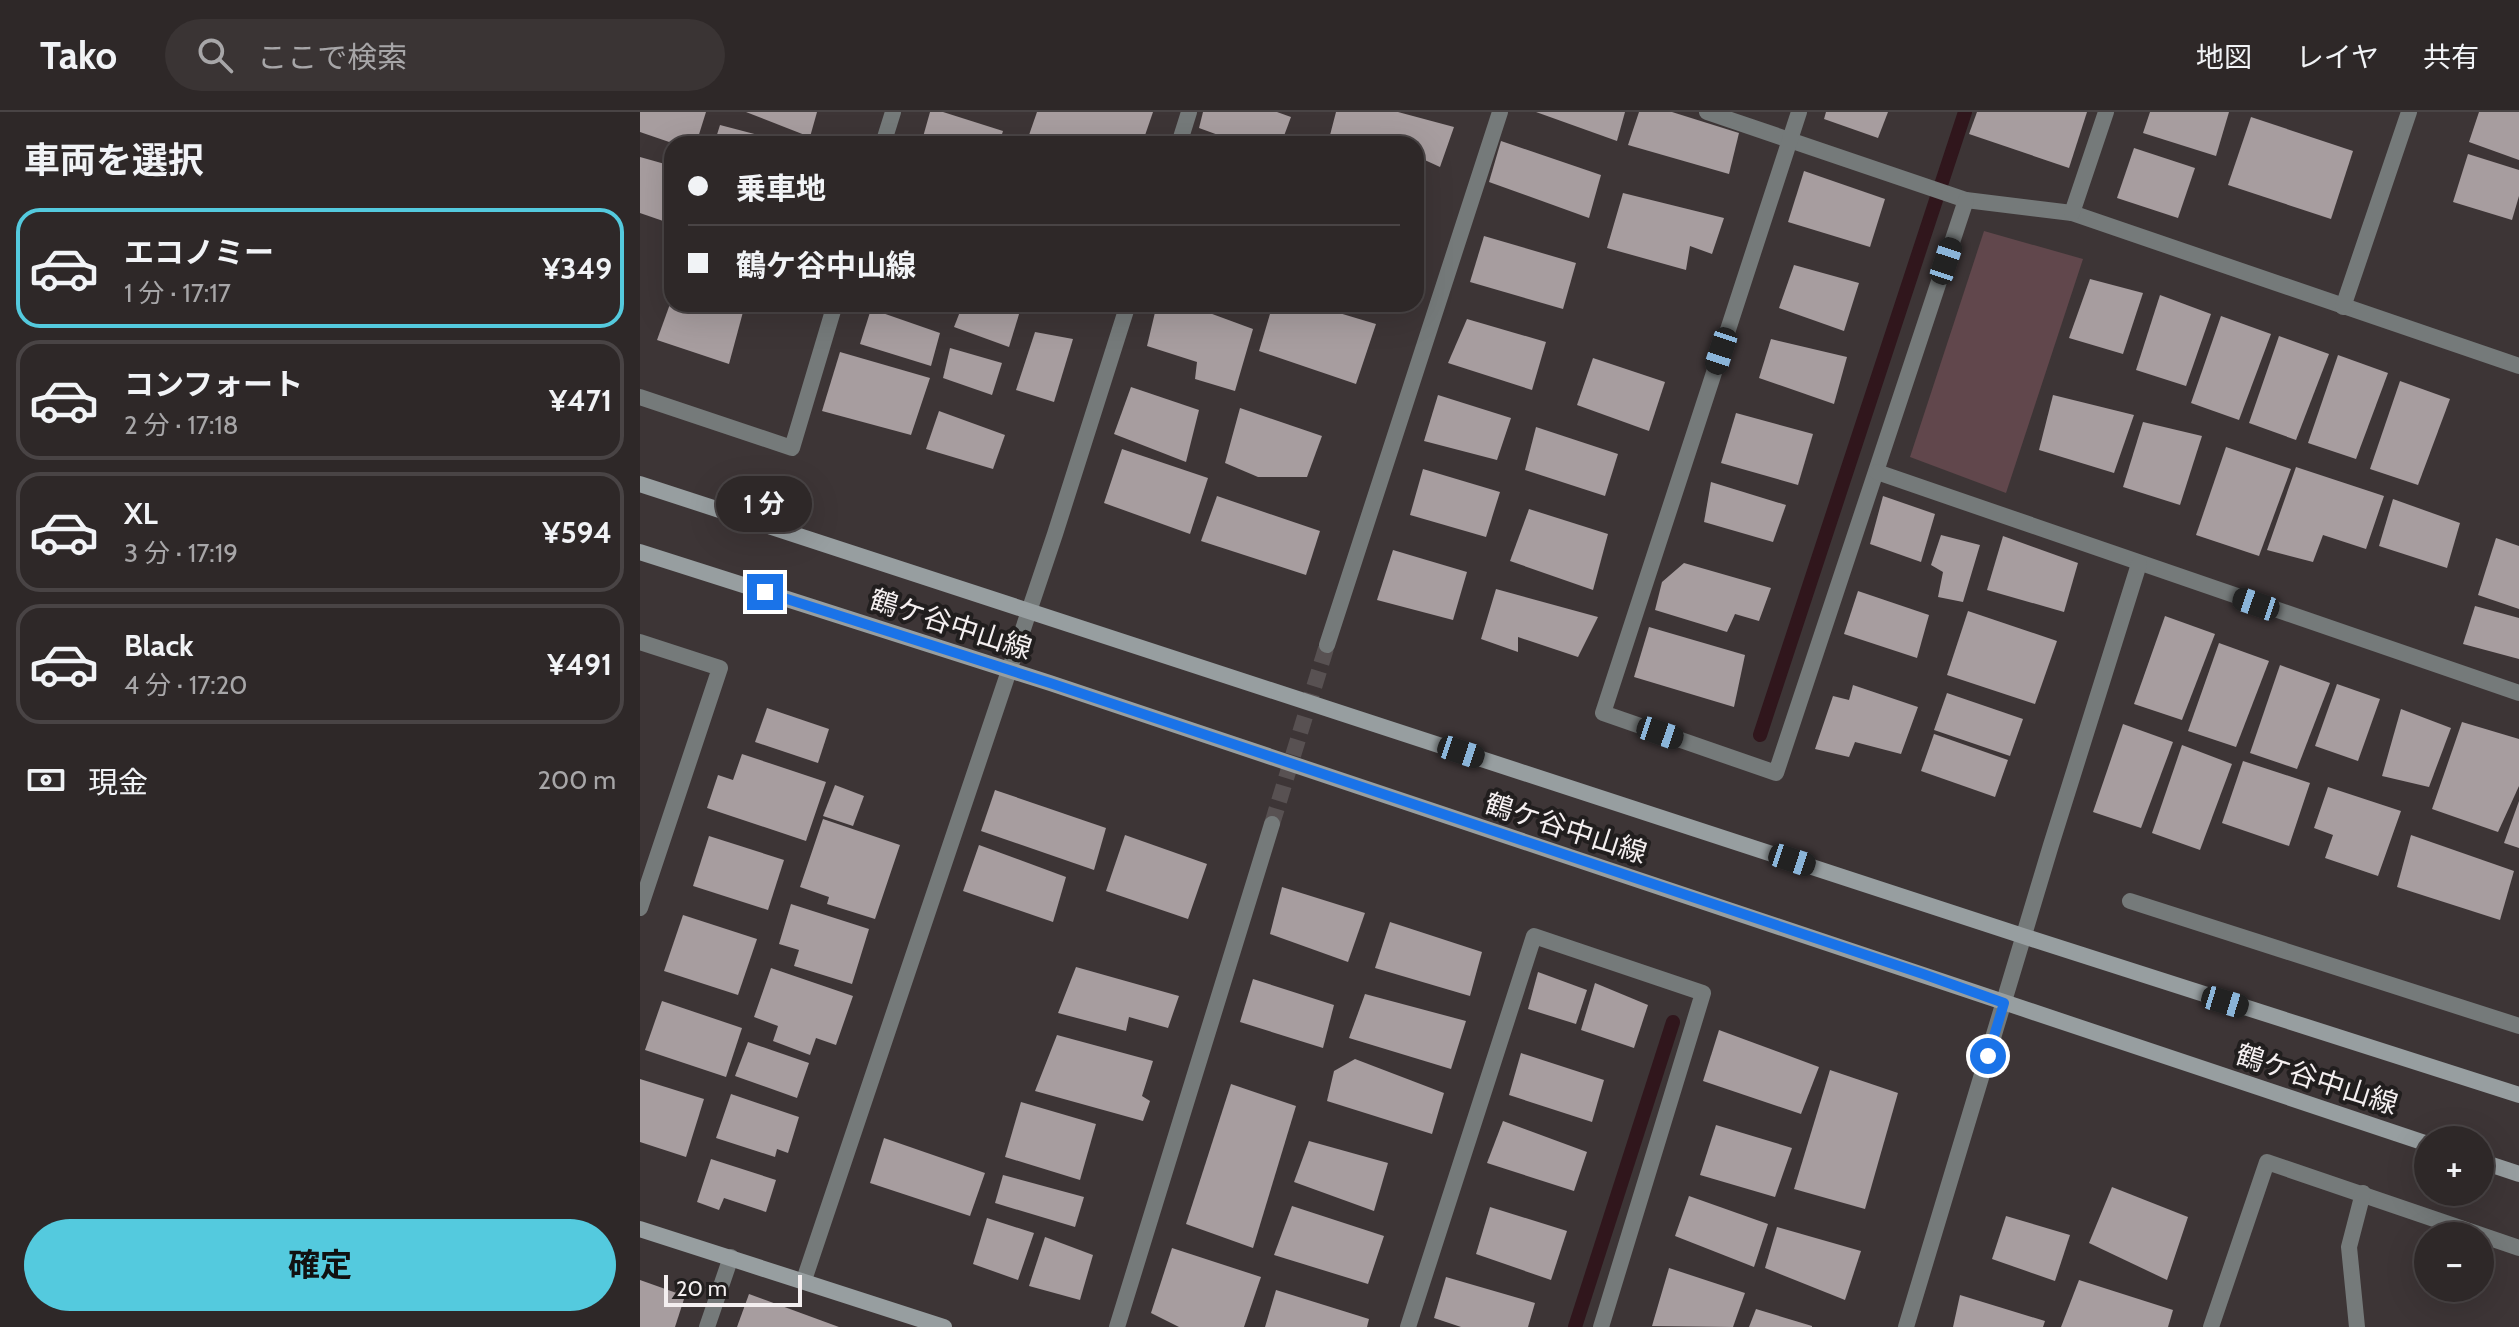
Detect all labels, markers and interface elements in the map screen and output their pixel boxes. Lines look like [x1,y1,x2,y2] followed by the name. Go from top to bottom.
[165,19,725,91] search box
[40,32,117,79] text: Tako
[193,33,237,77] icon: search
[257,39,407,76] text: ここで検索
[2196,40,2252,74] text: 地図
[2296,40,2379,74] text: レイヤ
[2423,40,2479,74] text: 共有
[24,138,204,182] text: 車両を選択
[736,170,826,207] text: 乗車地
[28,232,100,304] icon: car
[124,234,274,271] text: エコノミー
[1927,234,1965,288] car
[736,247,916,284] text: 鶴ケ谷中山線
[542,250,612,287] text: ¥349
[124,277,231,309] text: 1 分 · 17:17
[1702,324,1740,378] car
[28,364,100,436] icon: car
[124,366,303,403] text: コンフォート
[549,382,612,419] text: ¥471
[124,409,239,441] text: 2 分 · 17:18
[717,476,813,532] callout: 1 分
[743,488,785,520] text: 1 分
[124,495,158,532] text: XL
[28,496,100,568] icon: car
[542,514,612,551] text: ¥594
[124,537,238,569] text: 3 分 · 17:19
[747,574,783,610] route end
[866,582,1036,666] street label: 鶴ケ谷中山線
[2229,585,2283,623] car
[124,627,194,664] text: Black
[28,628,100,700] icon: car
[547,646,612,683] text: ¥491
[124,669,248,701] text: 4 分 · 17:20
[1633,714,1687,752] car
[1434,733,1488,771] car
[24,758,68,802] icon: cash
[88,764,148,801] text: 現金
[537,764,616,796] text: 200 m
[1481,786,1651,870] street label: 鶴ケ谷中山線
[1765,841,1819,879] car
[2199,984,2251,1020] car
[2232,1037,2402,1121] street label: 鶴ケ谷中山線
[1970,1038,2006,1074] route start
[2414,1126,2494,1302] map controls
[2414,1126,2494,1206] button: +
[24,1219,616,1311] button: 確定
[2414,1222,2494,1302] button: −
[664,1271,802,1307] scale bar
[676,1275,727,1302] text: 20 m

